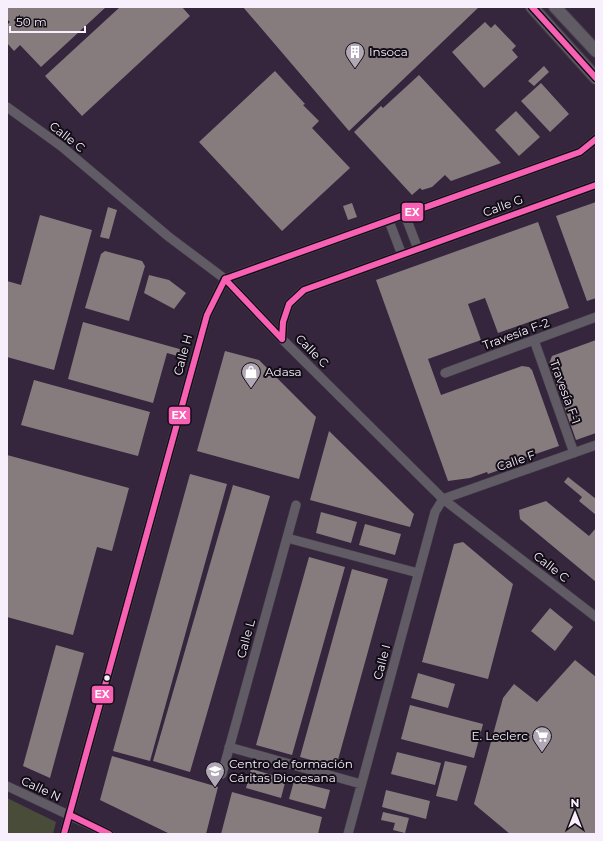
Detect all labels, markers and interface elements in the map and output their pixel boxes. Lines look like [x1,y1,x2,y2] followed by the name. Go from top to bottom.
[10,8,85,34] scale bar
[16,14,47,29] text: 50 m
[344,41,366,69] building icon: Insoca
[369,44,408,59] place label: Insoca
[47,118,88,155] street label: Calle C
[481,191,525,220] street label: Calle G
[401,202,424,222] line badge: EX
[404,205,420,219] text: EX
[480,314,551,353] street label: Travesía F-2
[293,331,332,371] street label: Calle C
[170,333,195,377] street label: Calle H
[547,358,584,426] street label: Travesía F-1
[240,361,262,389] shop icon: Adasa
[265,364,302,379] place label: Adasa
[168,406,191,425] line badge: EX
[171,408,187,422] text: EX
[495,447,538,474] street label: Calle F
[531,548,572,585] street label: Calle C
[233,618,258,660] street label: Calle L
[370,643,393,681] street label: Calle I
[102,673,112,683] unlabelled marker
[91,685,114,704] line badge: EX
[94,687,110,701] text: EX
[531,725,553,753] supermarket icon: E. Leclerc
[471,728,528,743] place label: E. Leclerc
[229,756,353,785] place label: Centro de formación Cáritas Diocesana
[204,760,226,788] school or university icon: Centro de formación Cáritas Diocesana
[19,773,63,804] street label: Calle N
[555,793,595,833] north arrow
[571,796,579,810] text: N

